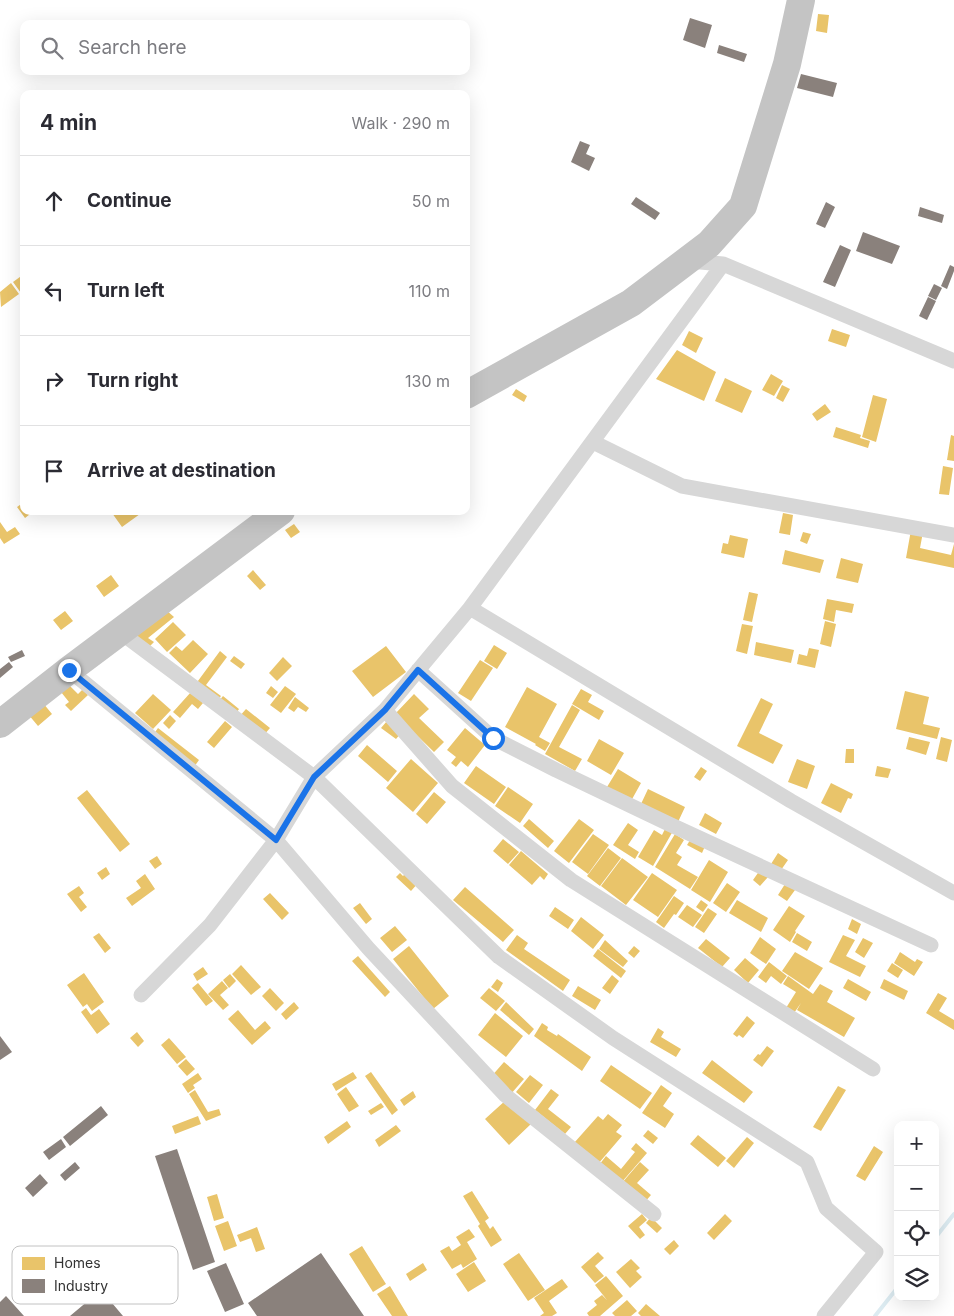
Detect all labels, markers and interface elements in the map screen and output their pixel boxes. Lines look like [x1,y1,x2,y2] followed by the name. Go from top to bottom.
[20,20,470,75] search box
[38,34,66,62] icon: search
[78,36,187,59] text: Search here
[40,110,97,135] text: 4 min
[352,113,450,133] text: Walk · 290 m
[40,187,68,215] icon: ahead
[87,189,172,212] text: Continue
[412,191,450,211] text: 50 m
[40,277,68,305] icon: left
[87,279,165,302] text: Turn left
[408,281,450,301] text: 110 m
[40,367,68,395] icon: right
[87,369,178,392] text: Turn right
[405,371,450,391] text: 130 m
[40,457,68,485] icon: arrive
[87,459,276,482] text: Arrive at destination
[58,659,81,682] route end
[482,727,505,750] route start
[894,1121,939,1301] map controls
[894,1121,939,1166] button: +
[894,1166,939,1211] button: −
[894,1211,939,1256] button: locate
[12,1246,178,1304] legend
[54,1254,101,1271] text: Homes
[894,1256,939,1301] button: layers
[54,1277,108,1294] text: Industry

